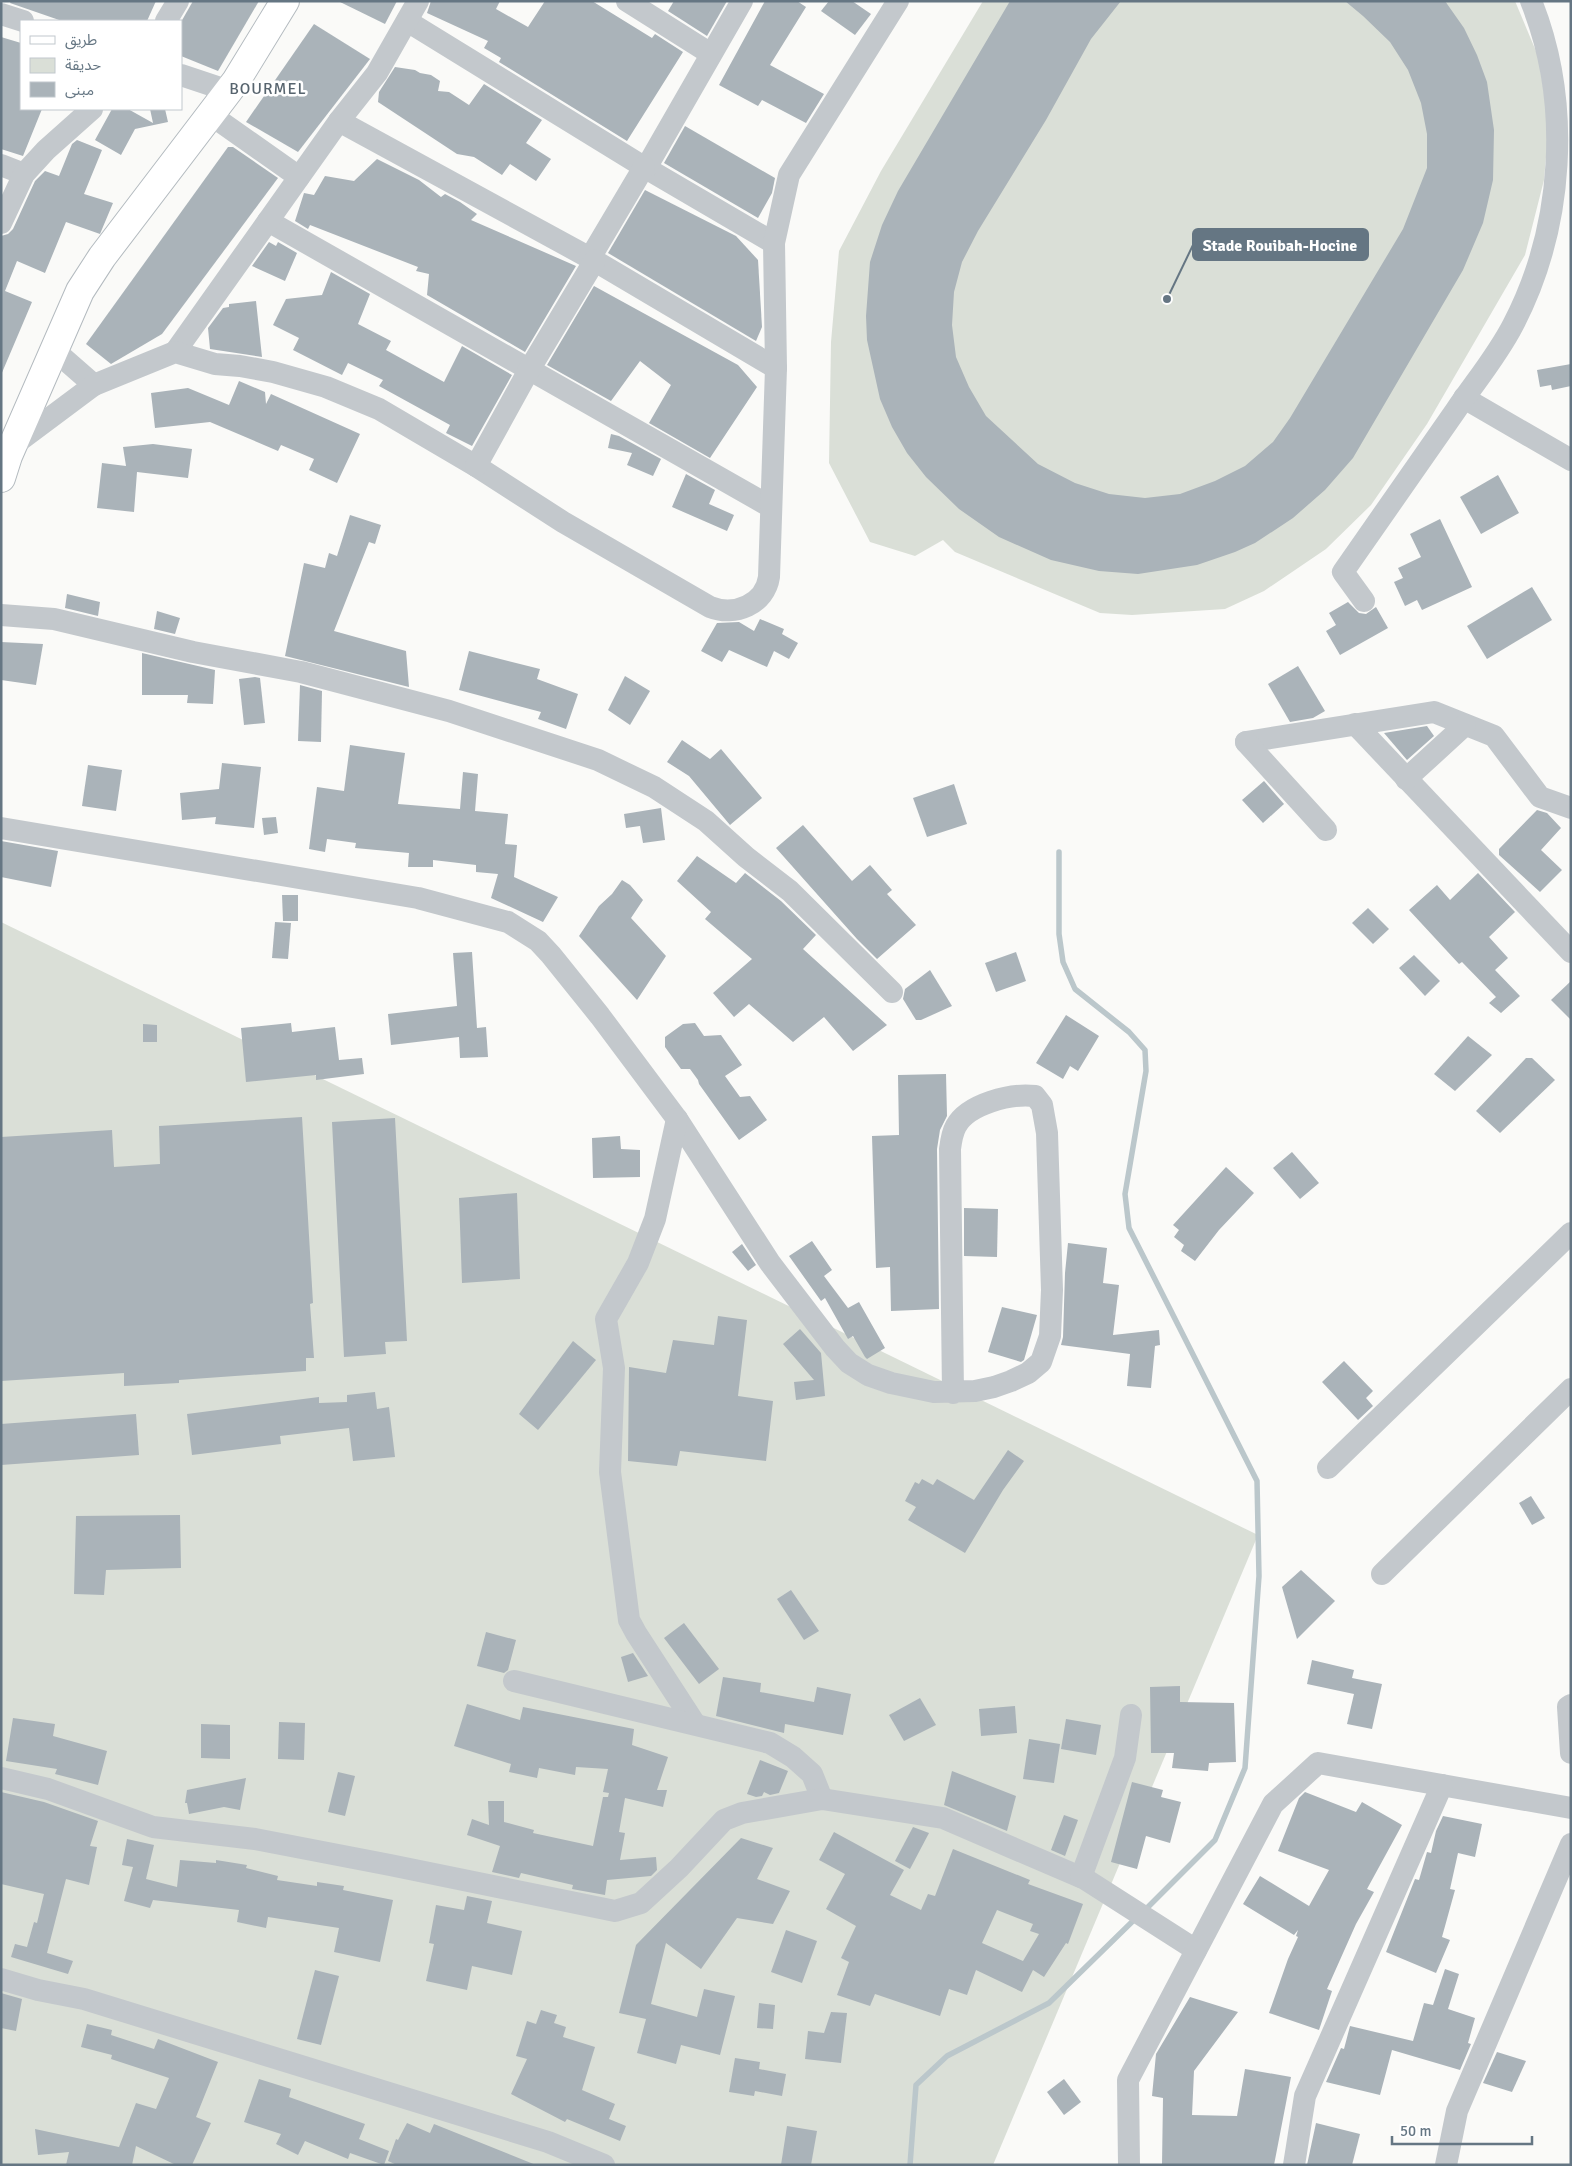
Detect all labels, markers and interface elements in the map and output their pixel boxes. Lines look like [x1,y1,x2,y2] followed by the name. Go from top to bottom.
[20,20,182,110] legend
[65,31,97,50] text: طريق
[65,56,101,74] text: حديقة
[229,79,307,99] district label: BOURMEL
[65,81,94,99] text: مبنى
[1193,229,1368,260] callout: Stade Rouibah-Hocine
[1203,236,1357,256] text: Stade Rouibah-Hocine
[1392,2114,1532,2146] scale bar
[1400,2122,1431,2140] text: 50 m

